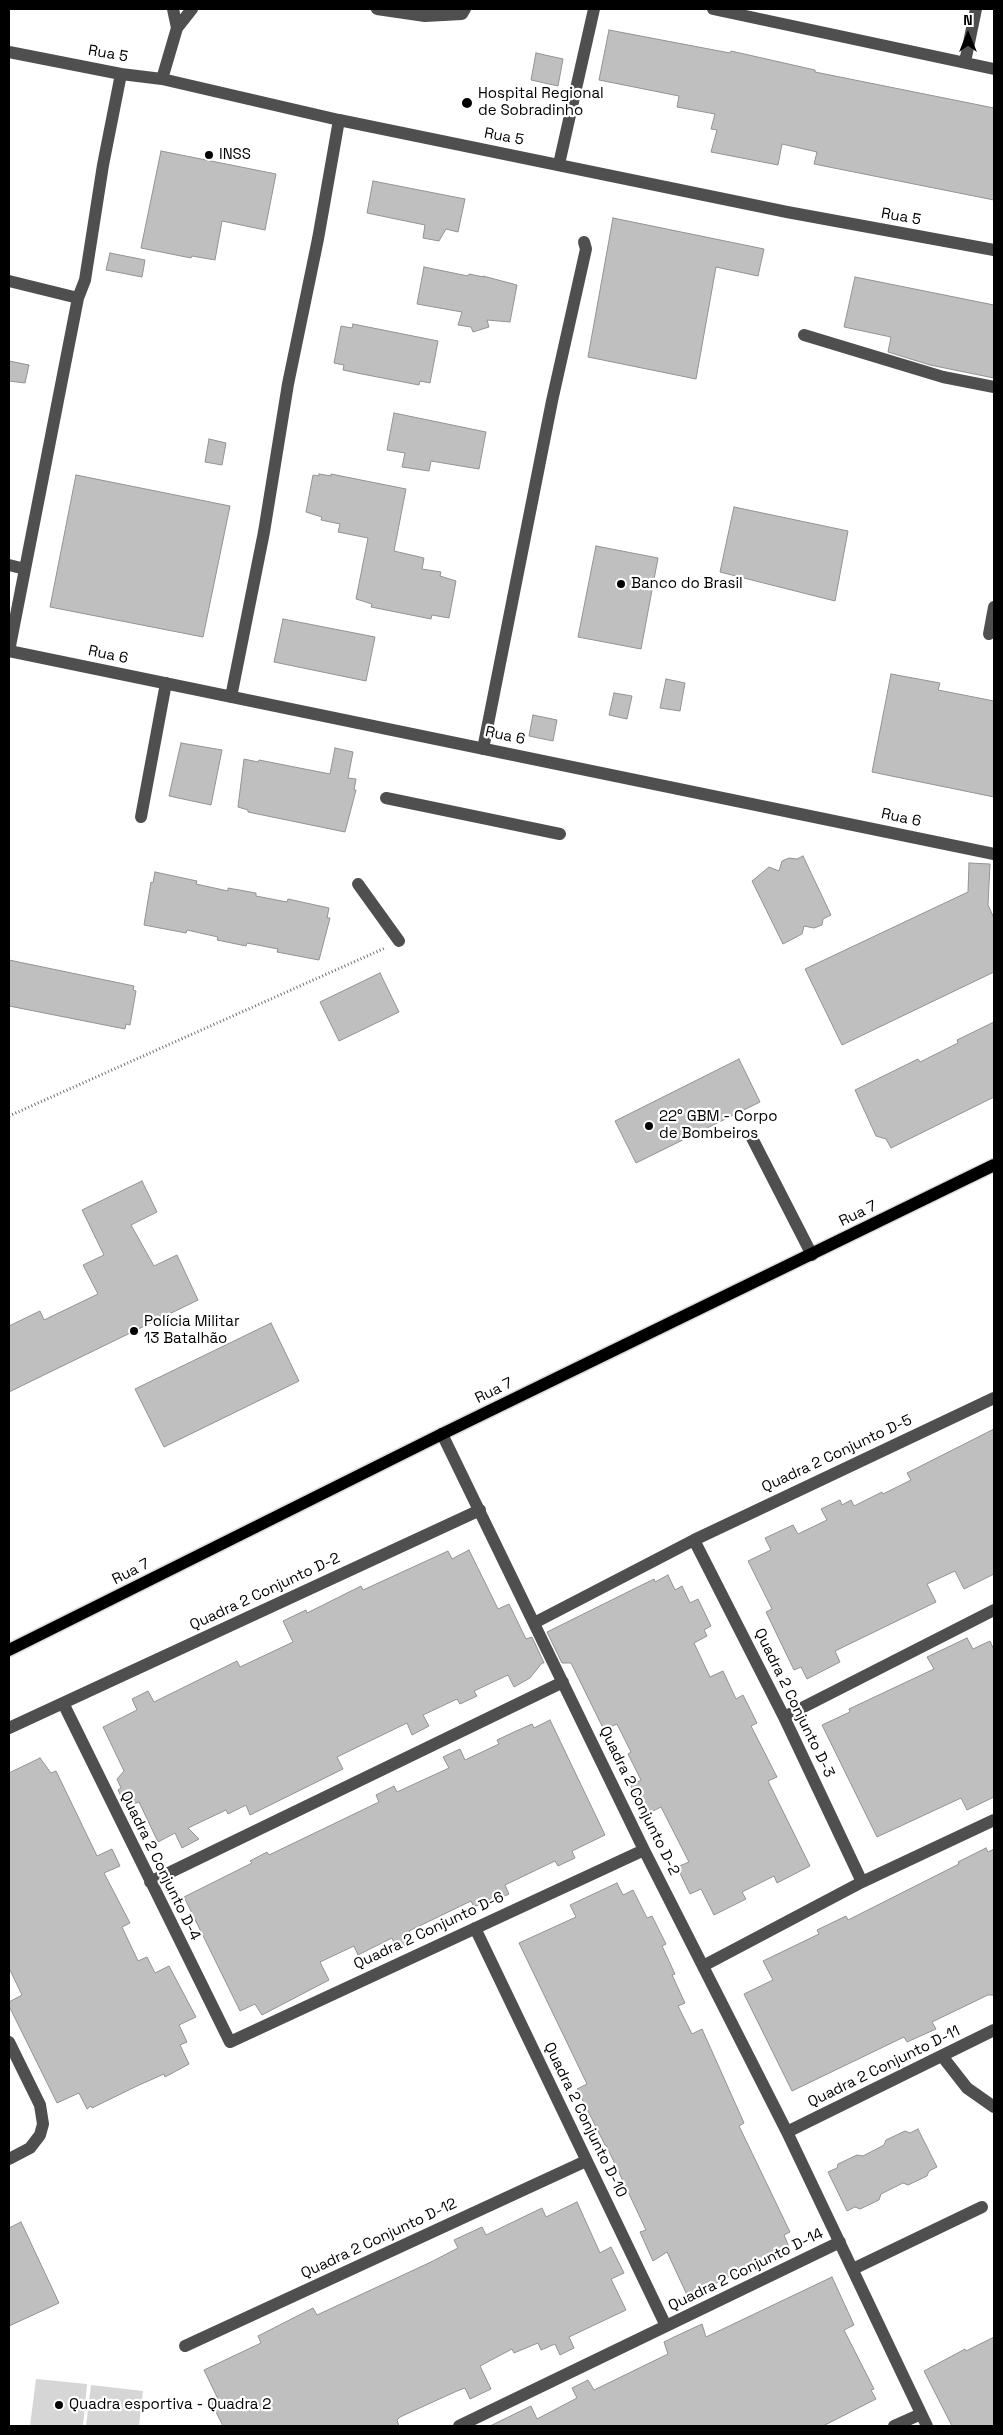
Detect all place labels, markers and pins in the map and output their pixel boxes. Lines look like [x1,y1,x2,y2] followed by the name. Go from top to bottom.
[478,85,604,120] place label: Hospital Regional de Sobradinho
[460,96,474,110] marker: Hospital Regional de Sobradinho
[219,146,251,164] place label: INSS
[203,149,215,161] marker: INSS
[631,575,743,593] place label: Banco do Brasil
[615,578,627,590] marker: Banco do Brasil
[659,1108,777,1143] place label: 22° GBM - Corpo de Bombeiros
[643,1120,655,1132] marker: 22° GBM - Corpo de Bombeiros
[144,1313,240,1348] place label: Polícia Militar 13 Batalhão
[128,1325,140,1337] marker: Polícia Militar 13 Batalhão
[69,2396,271,2414] place label: Quadra esportiva - Quadra 2
[53,2399,65,2411] marker: Quadra esportiva - Quadra 2

